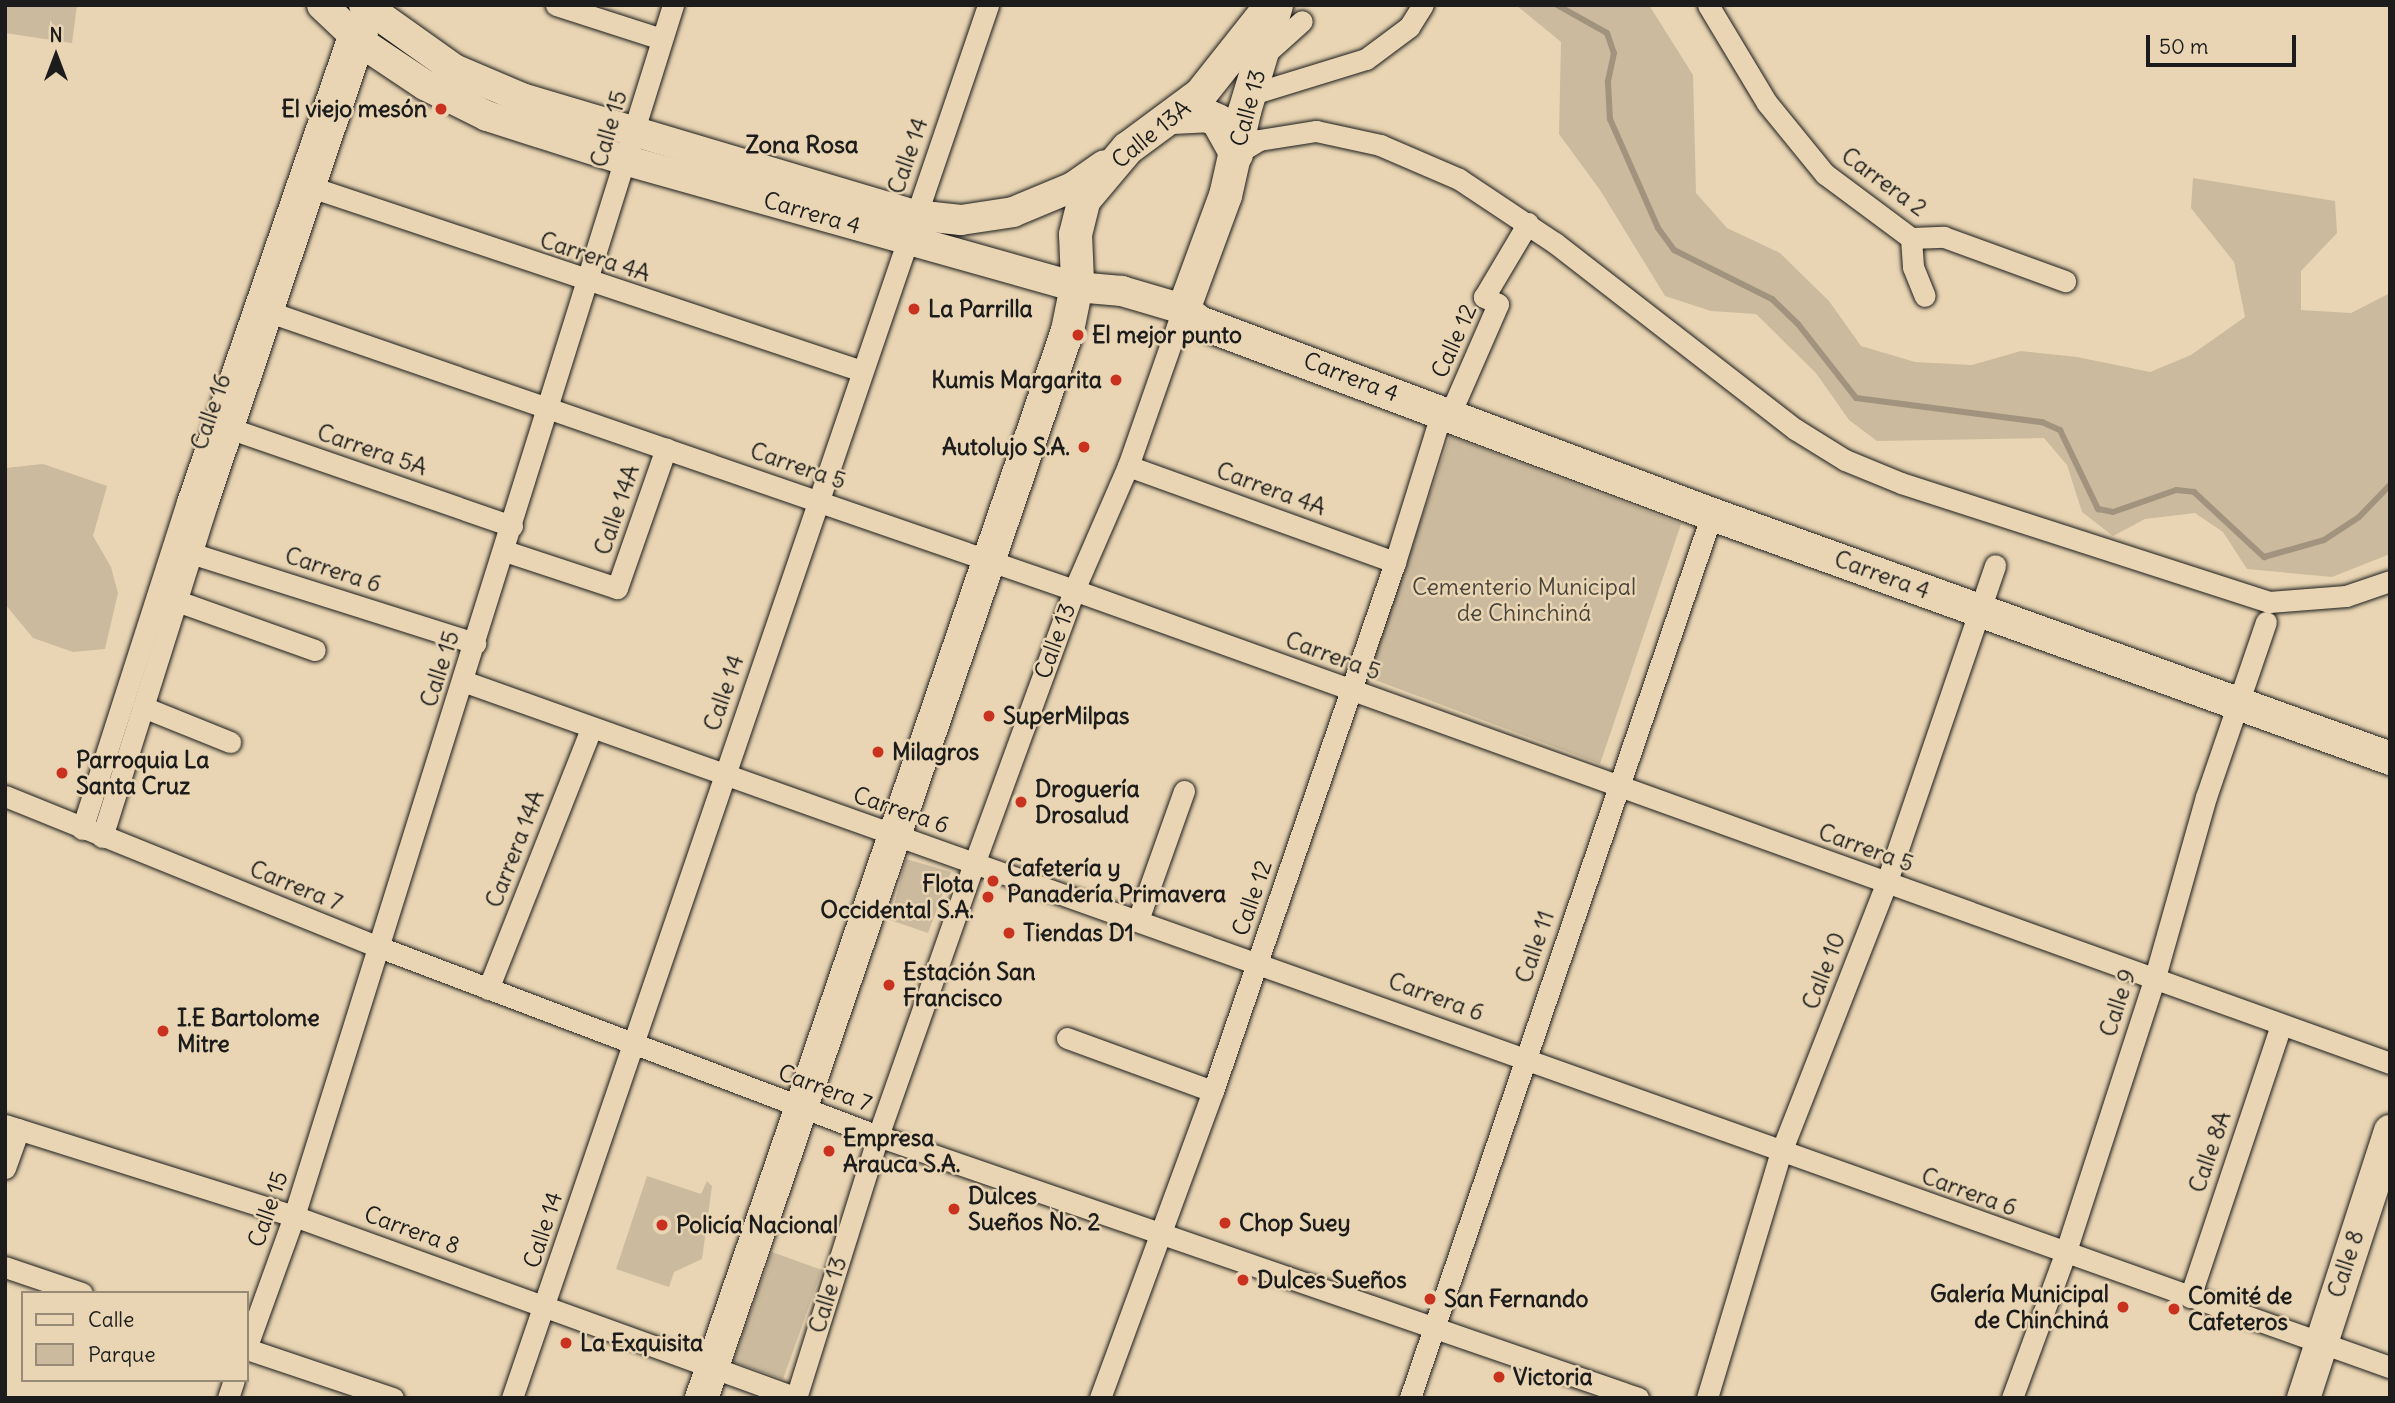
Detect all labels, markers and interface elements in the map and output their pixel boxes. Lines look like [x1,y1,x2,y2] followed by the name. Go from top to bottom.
[21,21,91,91] north arrow
[2150,21,2300,65] scale bar
[49,23,63,47] text: N
[2159,33,2208,60] text: 50 m
[1225,67,1271,149] street label: Calle 13
[585,87,633,171] street label: Calle 15
[1106,94,1196,174] street label: Calle 13A
[281,95,427,123] place label: El viejo mesón
[433,101,449,117] marker: El viejo mesón
[882,114,934,198] street label: Calle 14
[745,131,859,159] district label: Zona Rosa
[1836,142,1932,222] street label: Carrera 2
[760,186,864,240] street label: Carrera 4
[536,226,654,288] street label: Carrera 4A
[928,295,1033,323] place label: La Parrilla
[1426,300,1482,382] street label: Calle 12
[906,301,922,317] marker: La Parrilla
[1092,321,1242,349] place label: El mejor punto
[1070,327,1086,343] marker: El mejor punto
[1300,346,1402,408] street label: Carrera 4
[931,366,1102,394] place label: Kumis Margarita
[185,370,237,454] street label: Calle 16
[1108,372,1124,388] marker: Kumis Margarita
[313,418,431,482] street label: Carrera 5A
[942,433,1070,461] place label: Autolujo S.A.
[746,437,850,495] street label: Carrera 5
[1076,439,1092,455] marker: Autolujo S.A.
[1213,456,1329,522] street label: Carrera 4A
[589,461,645,559] street label: Calle 14A
[281,541,385,599] street label: Carrera 6
[1830,545,1934,605] street label: Carrera 4
[1412,573,1636,627] park label: Cementerio Municipal de Chinchiná
[1029,599,1081,683] street label: Calle 13
[1282,626,1384,686] street label: Carrera 5
[415,627,465,711] street label: Calle 15
[698,651,750,735] street label: Calle 14
[1003,702,1130,730] place label: SuperMilpas
[981,708,997,724] marker: SuperMilpas
[892,738,979,766] place label: Milagros
[870,744,886,760] marker: Milagros
[76,746,209,800] place label: Parroquia La Santa Cruz
[54,765,70,781] marker: Parroquia La Santa Cruz
[1035,775,1140,829] place label: Droguería Drosalud
[849,781,953,839] street label: Carrera 6
[480,786,550,912] street label: Carrera 14A
[1013,794,1029,810] marker: Droguería Drosalud
[1815,818,1917,878] street label: Carrera 5
[1007,854,1226,908] place label: Cafetería y Panadería Primavera
[246,855,346,917] street label: Carrera 7
[1226,857,1278,939] street label: Calle 12
[820,870,974,924] place label: Flota Occidental S.A.
[985,873,1001,889] marker: Cafetería y Panadería Primavera
[980,889,996,905] marker: Flota Occidental S.A.
[1510,907,1560,987] street label: Calle 11
[1023,919,1134,947] place label: Tiendas D1
[1001,925,1017,941] marker: Tiendas D1
[1797,928,1851,1014] street label: Calle 10
[903,958,1036,1012] place label: Estación San Francisco
[2094,966,2142,1040] street label: Calle 9
[1384,967,1488,1027] street label: Carrera 6
[881,977,897,993] marker: Estación San Francisco
[177,1004,320,1058] place label: I.E Bartolome Mitre
[155,1023,171,1039] marker: I.E Bartolome Mitre
[774,1058,876,1118] street label: Carrera 7
[2183,1108,2237,1196] street label: Calle 8A
[843,1124,960,1178] place label: Empresa Arauca S.A.
[821,1143,837,1159] marker: Empresa Arauca S.A.
[1917,1162,2021,1222] street label: Carrera 6
[242,1167,294,1251] street label: Calle 15
[968,1182,1100,1236] place label: Dulces Sueños No. 2
[518,1188,568,1272] street label: Calle 14
[361,1200,463,1260] street label: Carrera 8
[946,1201,962,1217] marker: Dulces Sueños No. 2
[1239,1209,1350,1237] place label: Chop Suey
[676,1211,838,1239] place label: Policía Nacional
[1217,1215,1233,1231] marker: Chop Suey
[654,1217,670,1233] marker: Policía Nacional
[2322,1227,2370,1301] street label: Calle 8
[803,1253,853,1337] street label: Calle 13
[1257,1266,1407,1294] place label: Dulces Sueños
[1235,1272,1251,1288] marker: Dulces Sueños
[1930,1280,2109,1334] place label: Galería Municipal de Chinchiná
[2188,1282,2292,1336] place label: Comité de Cafeteros
[1444,1285,1588,1313] place label: San Fernando
[21,1291,248,1382] legend
[1422,1291,1438,1307] marker: San Fernando
[2115,1299,2131,1315] marker: Galería Municipal de Chinchiná
[2166,1301,2182,1317] marker: Comité de Cafeteros
[88,1306,134,1333] text: Calle
[580,1329,703,1357] place label: La Exquisita
[558,1335,574,1351] marker: La Exquisita
[88,1341,156,1368] text: Parque
[1513,1363,1593,1391] place label: Victoria
[1491,1369,1507,1385] marker: Victoria

